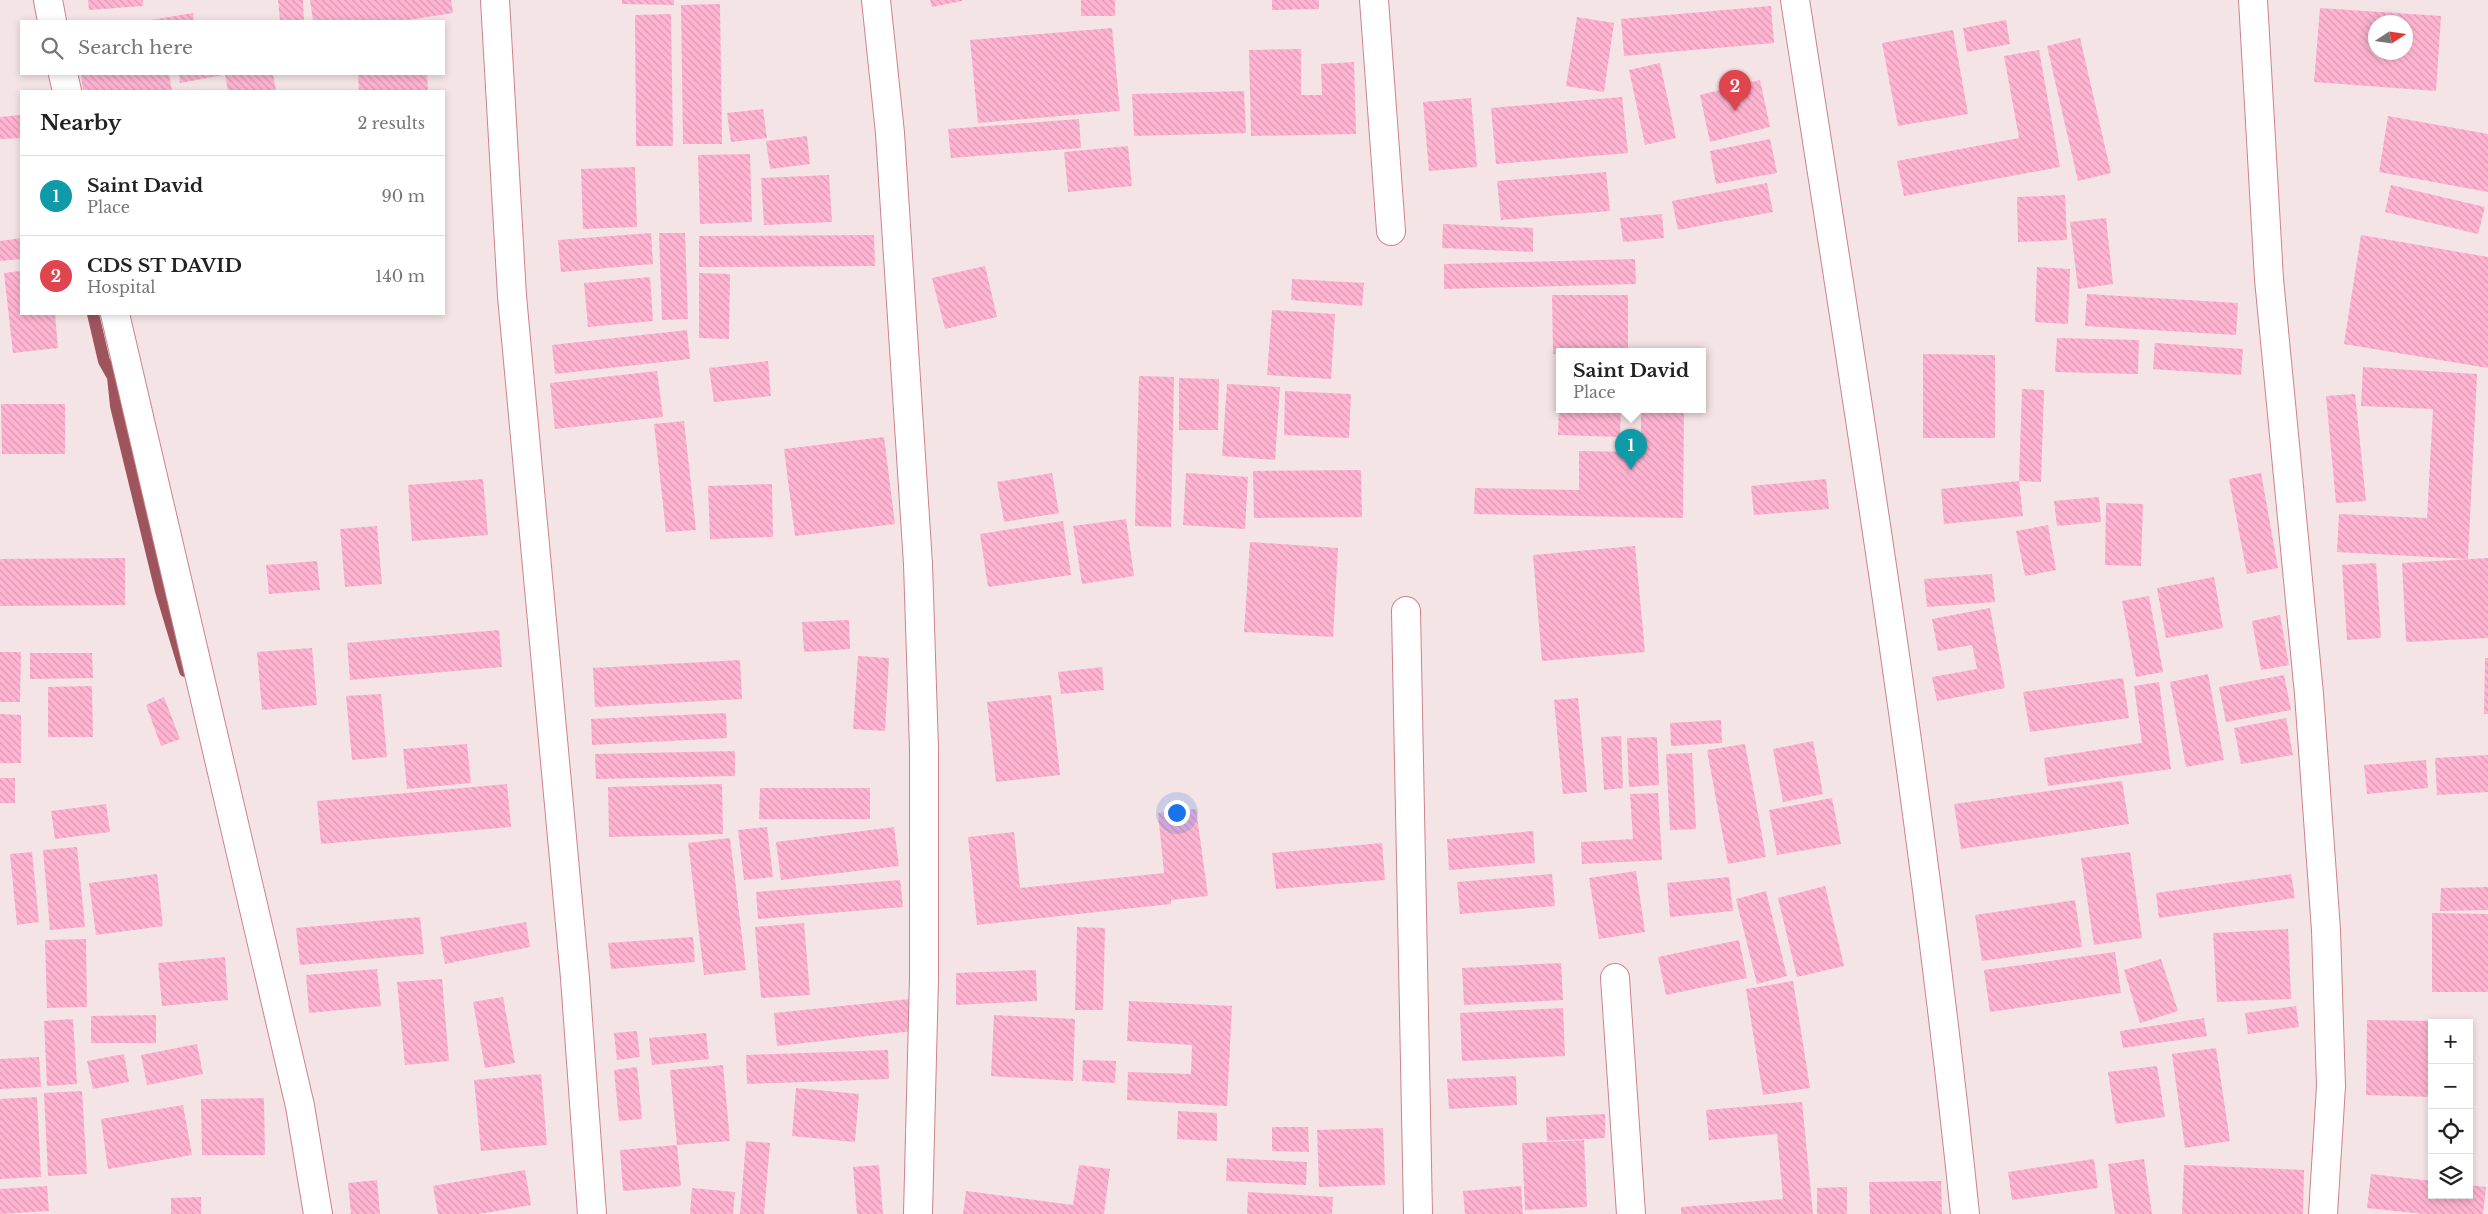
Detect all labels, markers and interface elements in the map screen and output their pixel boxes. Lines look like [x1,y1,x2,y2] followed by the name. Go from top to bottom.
[2368,15,2413,60] north arrow
[20,20,445,75] search box
[38,34,66,62] icon: search
[78,36,193,59] text: Search here
[1719,70,1751,111] pin: 2
[40,110,121,136] text: Nearby
[357,113,425,133] text: 2 results
[87,174,203,197] text: Saint David
[53,186,59,206] text: 1
[382,186,425,206] text: 90 m
[87,197,130,217] text: Place
[87,254,242,277] text: CDS ST DAVID
[51,266,61,286] text: 2
[375,266,425,286] text: 140 m
[87,277,156,297] text: Hospital
[1556,348,1706,413] popup
[1573,359,1689,382] text: Saint David
[1573,382,1616,402] text: Place
[1615,429,1647,470] pin: 1
[1164,800,1190,826] your location
[2428,1019,2473,1199] map controls
[2428,1019,2473,1064] button: +
[2428,1064,2473,1109] button: −
[2428,1109,2473,1154] button: locate
[2428,1154,2473,1199] button: layers

